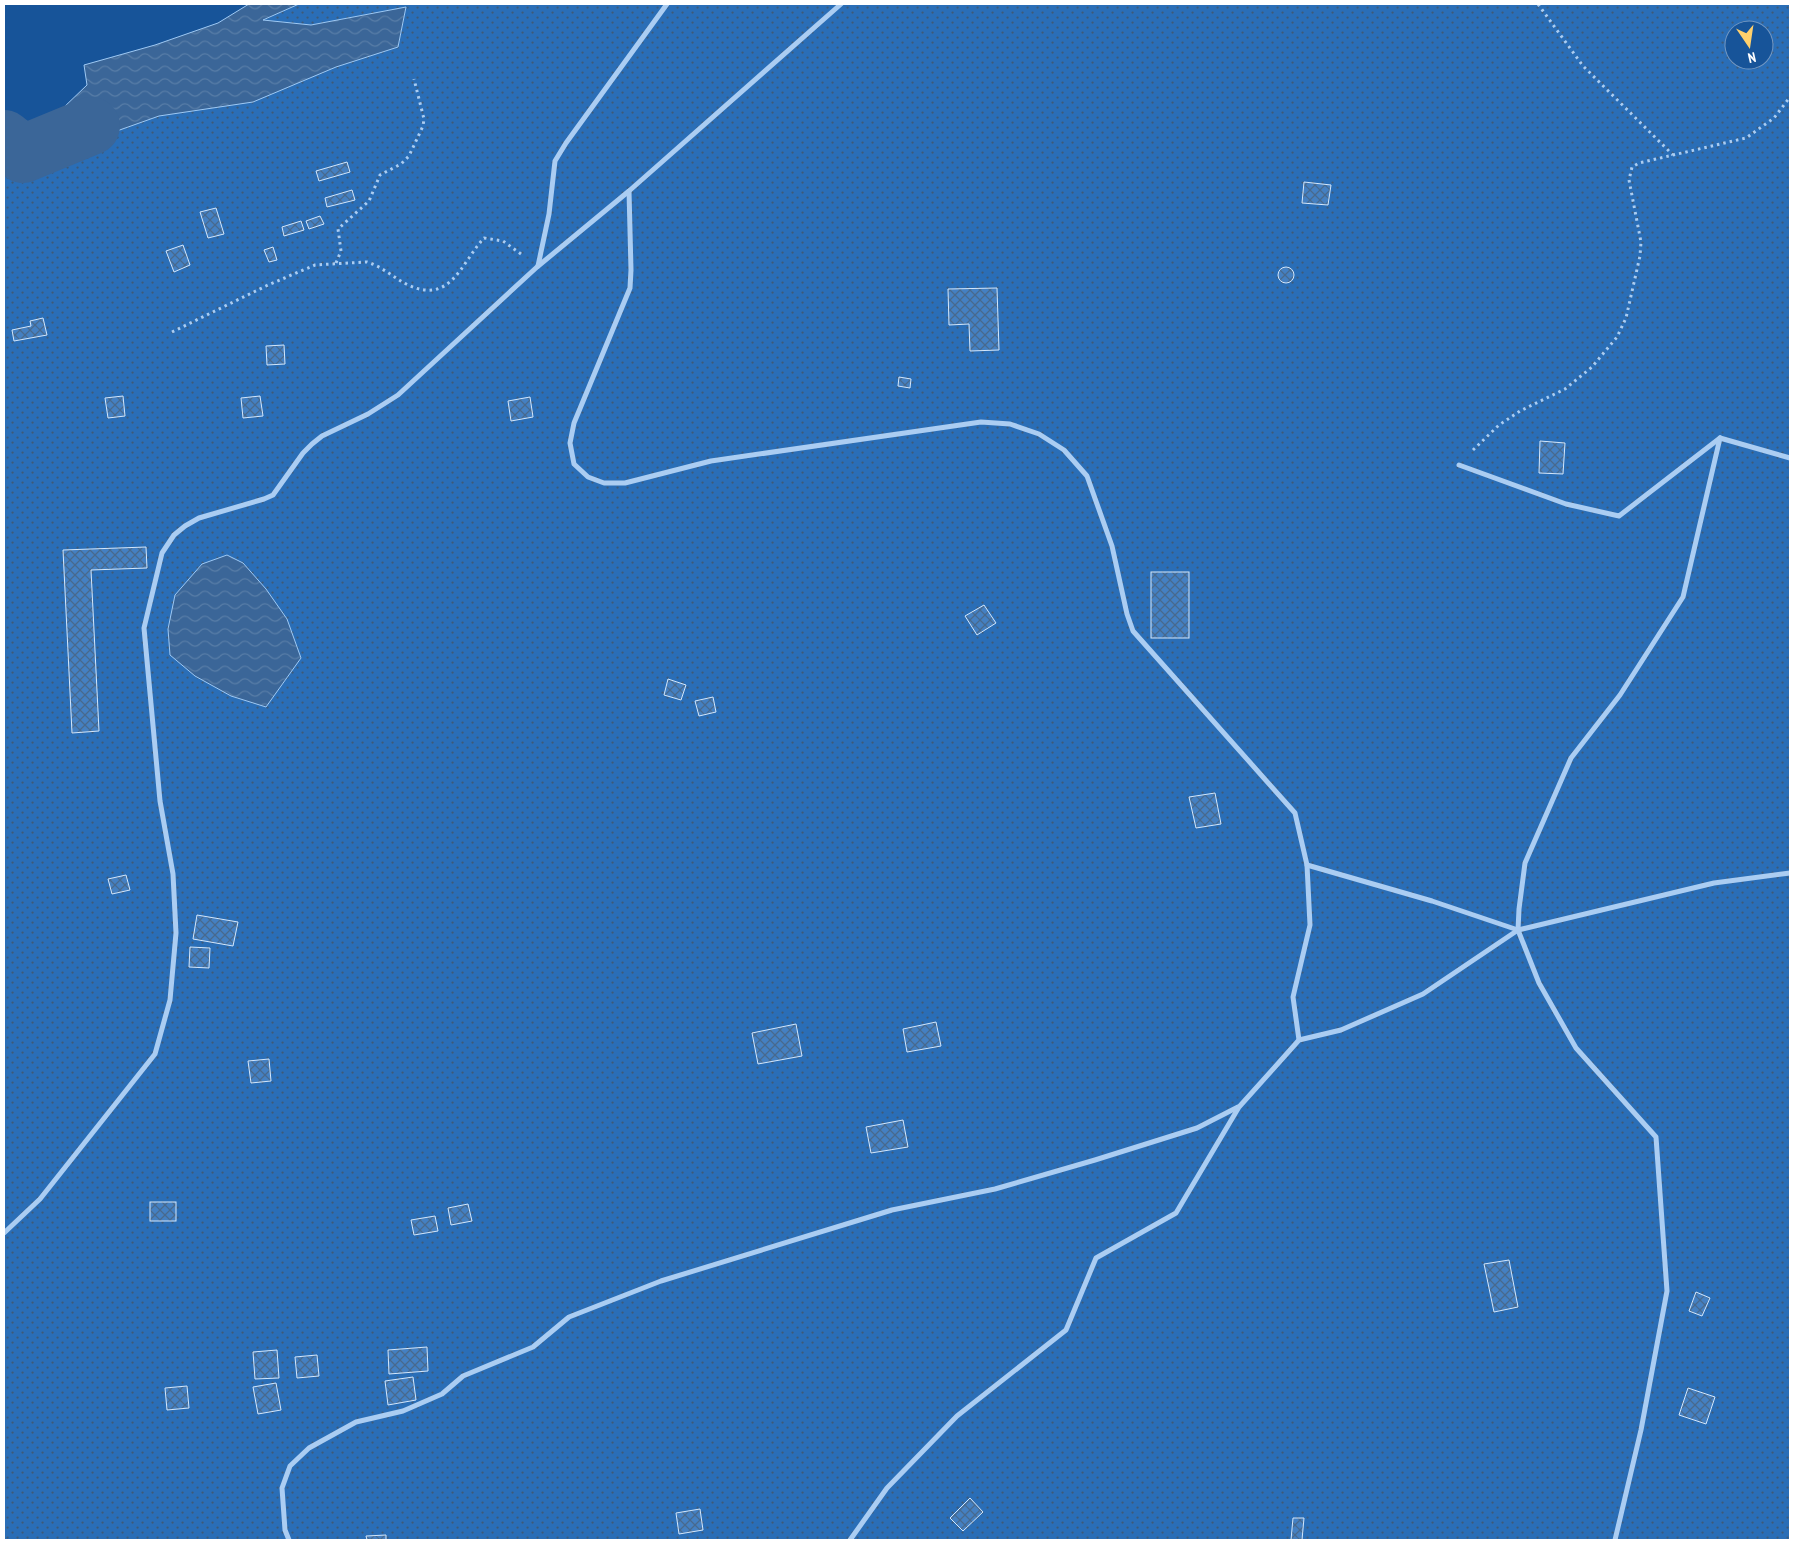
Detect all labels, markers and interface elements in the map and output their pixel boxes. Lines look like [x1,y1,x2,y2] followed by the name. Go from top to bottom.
[1724,20,1774,70] north arrow
[1746,48,1758,67] text: N

